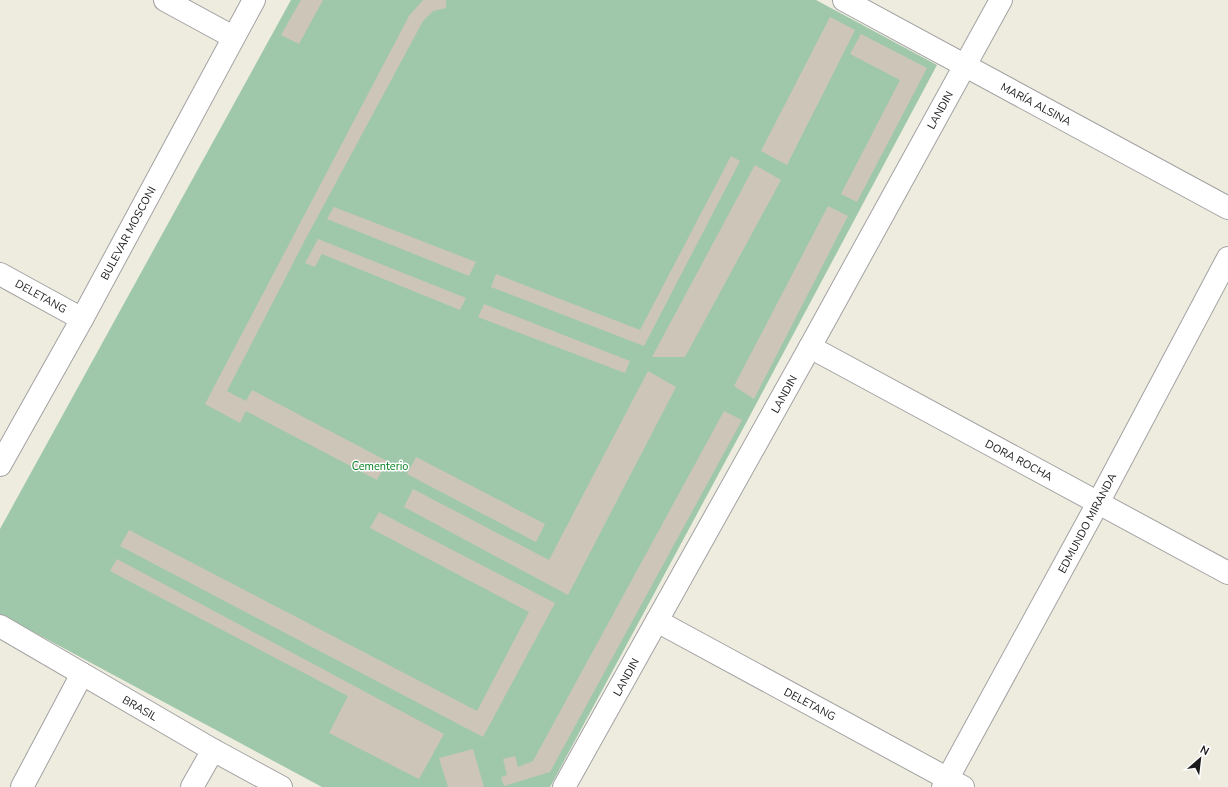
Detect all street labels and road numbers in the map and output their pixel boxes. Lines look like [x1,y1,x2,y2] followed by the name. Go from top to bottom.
[998,79,1074,129] street label: MARÍA ALSINA
[924,89,957,132] street label: LANDIN
[97,184,160,283] street label: BULEVAR MOSCONI
[12,276,69,317] street label: DELETANG
[768,373,801,416] street label: LANDIN
[982,436,1055,484] street label: DORA ROCHA
[1055,471,1120,576] street label: EDMUNDO MIRANDA
[610,656,643,699] street label: LANDIN
[781,684,838,724] street label: DELETANG
[119,692,160,724] street label: BRASIL

